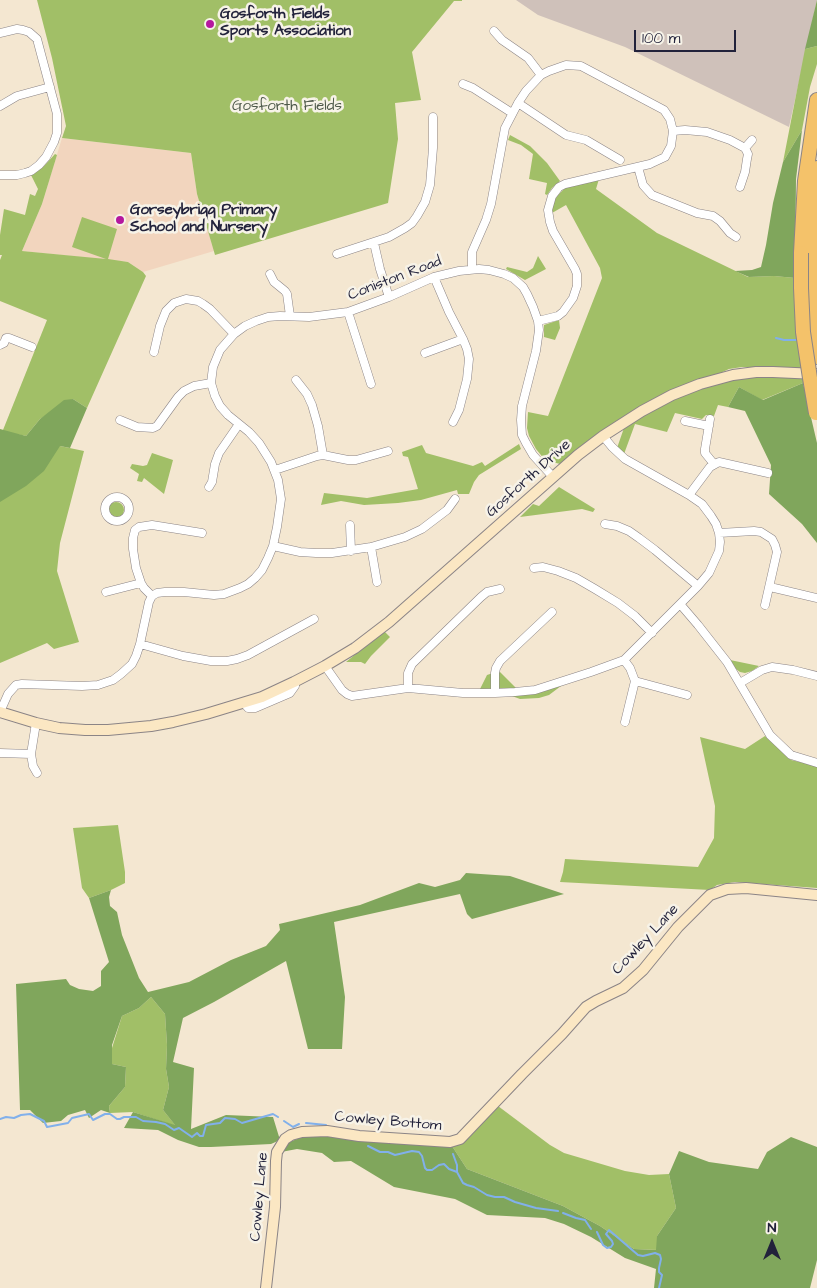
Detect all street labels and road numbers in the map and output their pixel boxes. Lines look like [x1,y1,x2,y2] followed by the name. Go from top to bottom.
[346,253,444,305] street label: Coniston Road
[483,436,575,522] street label: Gosforth Drive
[609,901,683,979] street label: Cowley Lane
[334,1108,442,1136] street label: Cowley Bottom
[247,1152,273,1242] street label: Cowley Lane

